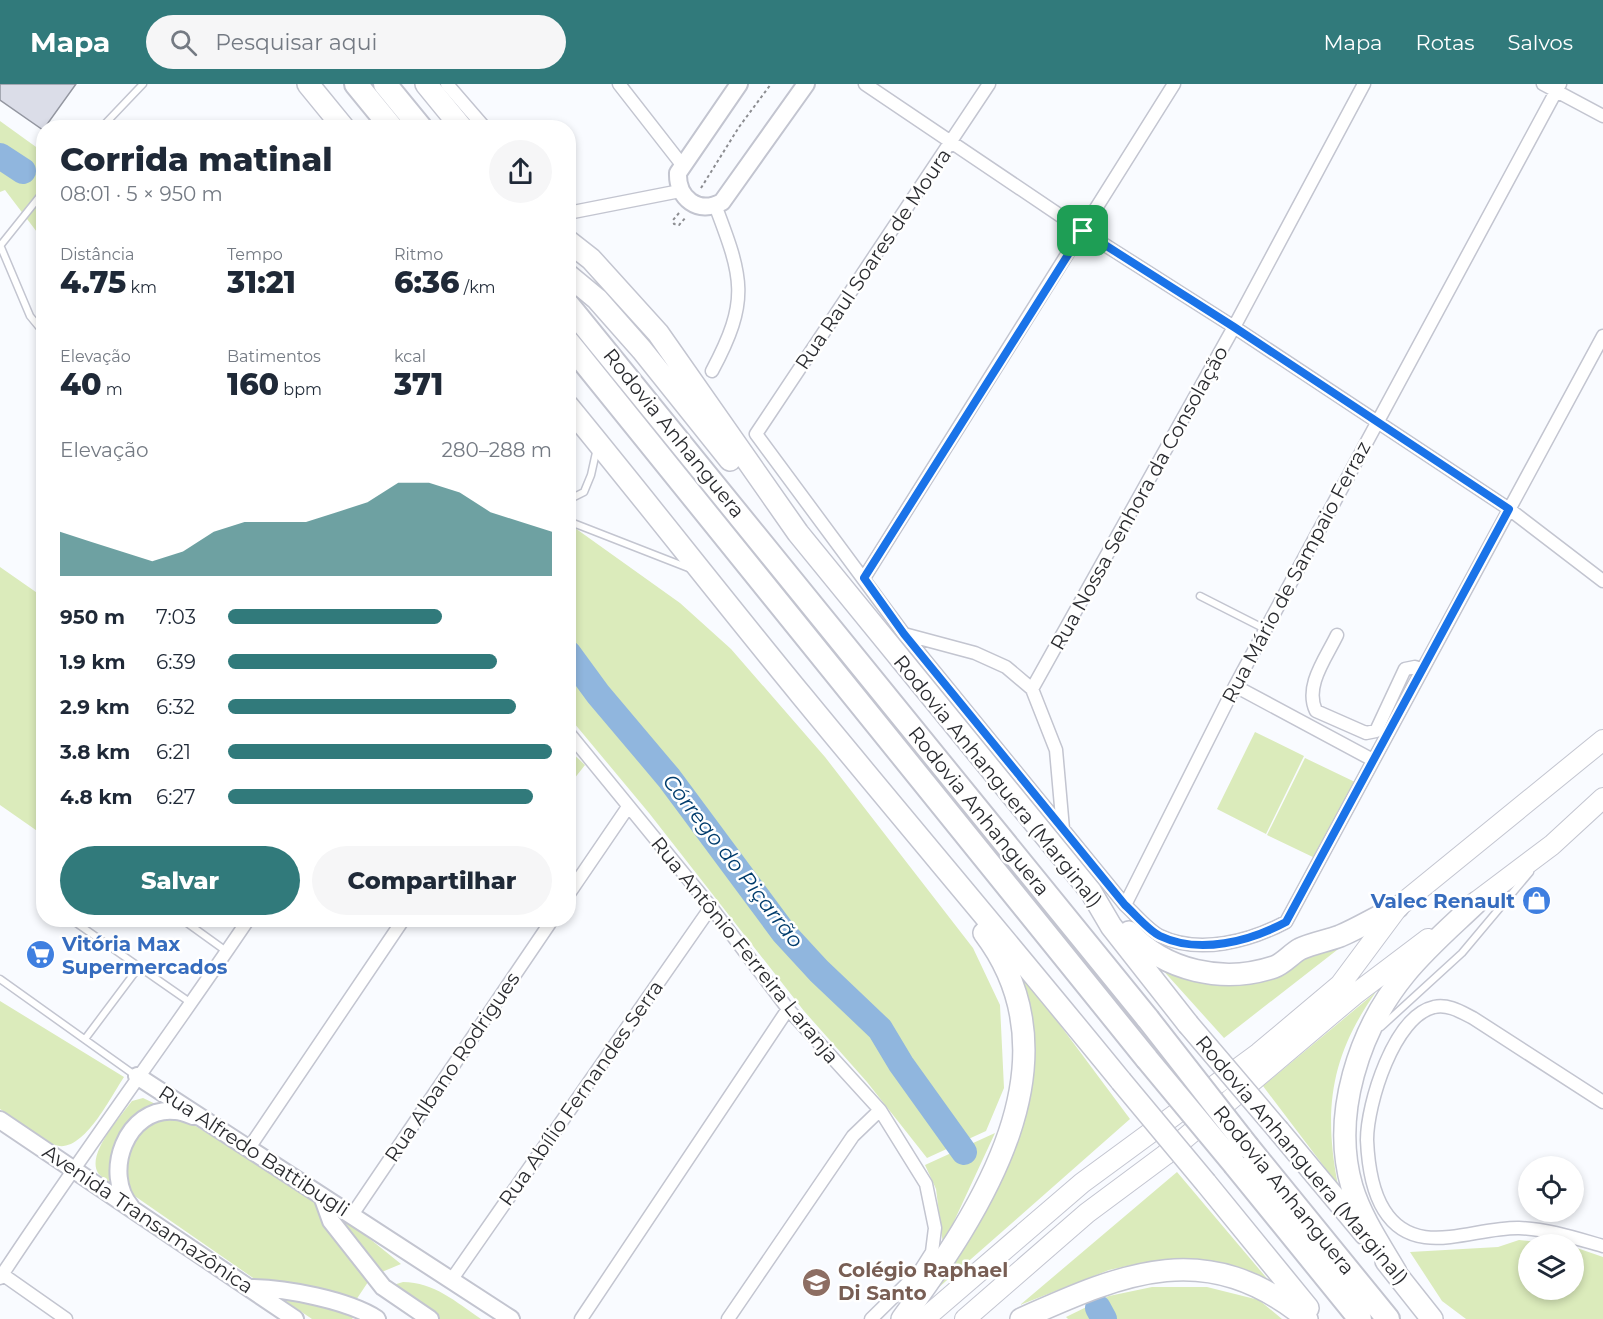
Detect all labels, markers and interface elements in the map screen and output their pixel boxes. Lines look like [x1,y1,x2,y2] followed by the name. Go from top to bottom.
[146,15,566,69] search box
[30,25,110,59] text: Mapa
[167,26,200,59] icon: search
[215,29,377,56] text: Pesquisar aqui
[1323,30,1382,55] text: Mapa
[1415,30,1475,55] text: Rotas
[1508,30,1573,55] text: Salvos
[60,139,333,179] text: Corrida matinal
[489,140,552,203] button: share
[790,144,956,374] street label: Rua Raul Soares de Moura
[60,182,223,206] text: 08:01 · 5 × 950 m
[1057,205,1108,256] pin
[1066,214,1099,247] icon: arrive
[60,245,134,264] text: Distância
[227,245,283,264] text: Tempo
[394,245,443,264] text: Ritmo
[60,264,126,301] text: 4.75
[227,264,296,301] text: 31:21
[394,264,460,301] text: 6:36
[126,278,157,297] text: km
[460,278,496,297] text: /km
[1045,342,1233,654] street label: Rua Nossa Senhora da Consolação
[598,343,750,523] street label: Rodovia Anhanguera
[60,347,131,366] text: Elevação
[227,347,321,366] text: Batimentos
[394,347,426,366] text: kcal
[60,366,102,403] text: 40
[227,366,279,403] text: 160
[394,366,443,403] text: 371
[102,380,123,399] text: m
[279,380,322,399] text: bpm
[1217,437,1375,707] street label: Rua Mário de Sampaio Ferraz
[60,438,149,462] text: Elevação
[441,438,552,462] text: 280–288 m
[60,605,125,629] text: 950 m
[156,605,196,629] text: 7:03
[60,650,126,674] text: 1.9 km
[156,650,196,674] text: 6:39
[889,650,1107,912] street label: Rodovia Anhanguera (Marginal)
[60,695,130,719] text: 2.9 km
[156,695,195,719] text: 6:32
[903,721,1055,901] street label: Rodovia Anhanguera
[60,740,130,764] text: 3.8 km
[156,740,191,764] text: 6:21
[658,769,809,952] water label: Córrego do Piçarrão
[60,785,133,809] text: 4.8 km
[156,785,196,809] text: 6:27
[646,832,844,1068] street label: Rua Antônio Ferreira Laranja
[60,846,300,915] button: Salvar
[312,846,552,915] button: Compartilhar
[1520,885,1552,917] shop icon: Valec Renault
[1370,889,1515,913] place label: Valec Renault
[61,932,228,979] place label: Vitória Max Supermercados
[25,939,57,971] supermarket icon: Vitória Max Supermercados
[379,967,525,1167] street label: Rua Albano Rodrigues
[494,976,668,1210] street label: Rua Abílio Fernandes Serra
[1191,1031,1413,1289] street label: Rodovia Anhanguera (Marginal)
[154,1080,354,1222] street label: Rua Alfredo Battibugli
[1208,1100,1360,1280] street label: Rodovia Anhanguera
[38,1139,258,1299] street label: Avenida Transamazônica
[1518,1156,1584,1300] map controls
[1518,1156,1584,1222] button: locate
[1518,1234,1584,1300] button: layers
[838,1258,1008,1305] place label: Colégio Raphael Di Santo
[801,1266,833,1298] school or university icon: Colégio Raphael Di Santo

